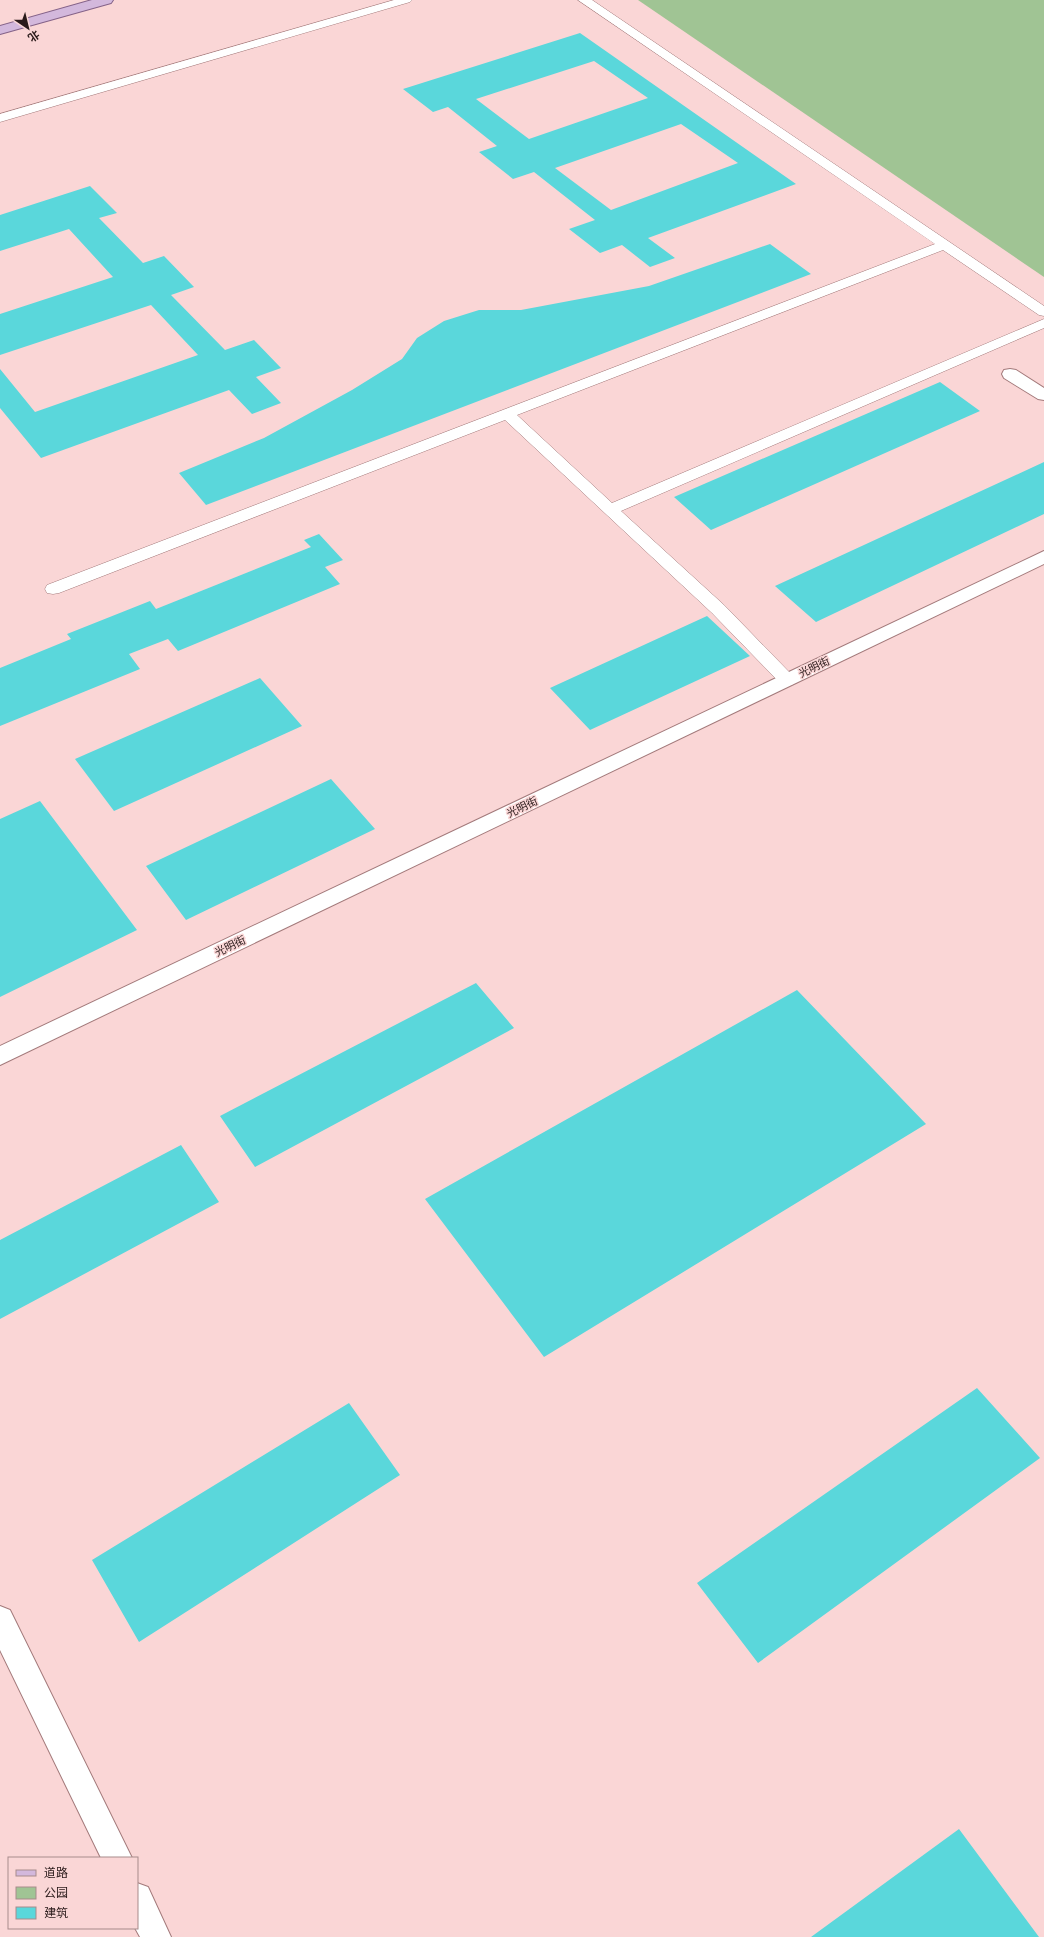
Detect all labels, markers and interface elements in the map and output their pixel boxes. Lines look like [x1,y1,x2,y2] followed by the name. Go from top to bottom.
[8,8,48,48] north arrow
[25,27,43,46] text: 北
[796,653,832,681] street label: 光明街
[504,793,540,821] street label: 光明街
[212,932,248,960] street label: 光明街
[8,1857,138,1929] legend
[44,1864,68,1881] text: 道路
[44,1884,68,1901] text: 公园
[44,1904,68,1921] text: 建筑

